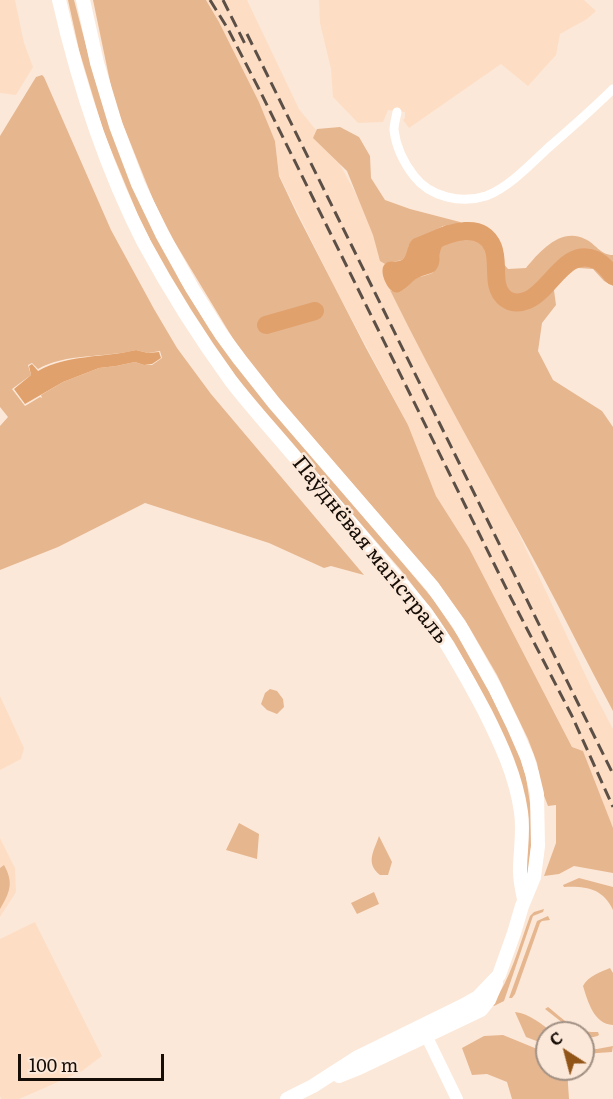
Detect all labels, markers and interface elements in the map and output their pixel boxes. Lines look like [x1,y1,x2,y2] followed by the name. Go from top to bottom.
[287,451,453,649] street label: Паўднёвая магістраль
[535,1021,595,1081] north arrow
[544,1025,567,1051] text: С
[21,1042,166,1080] scale bar
[29,1051,78,1078] text: 100 m

